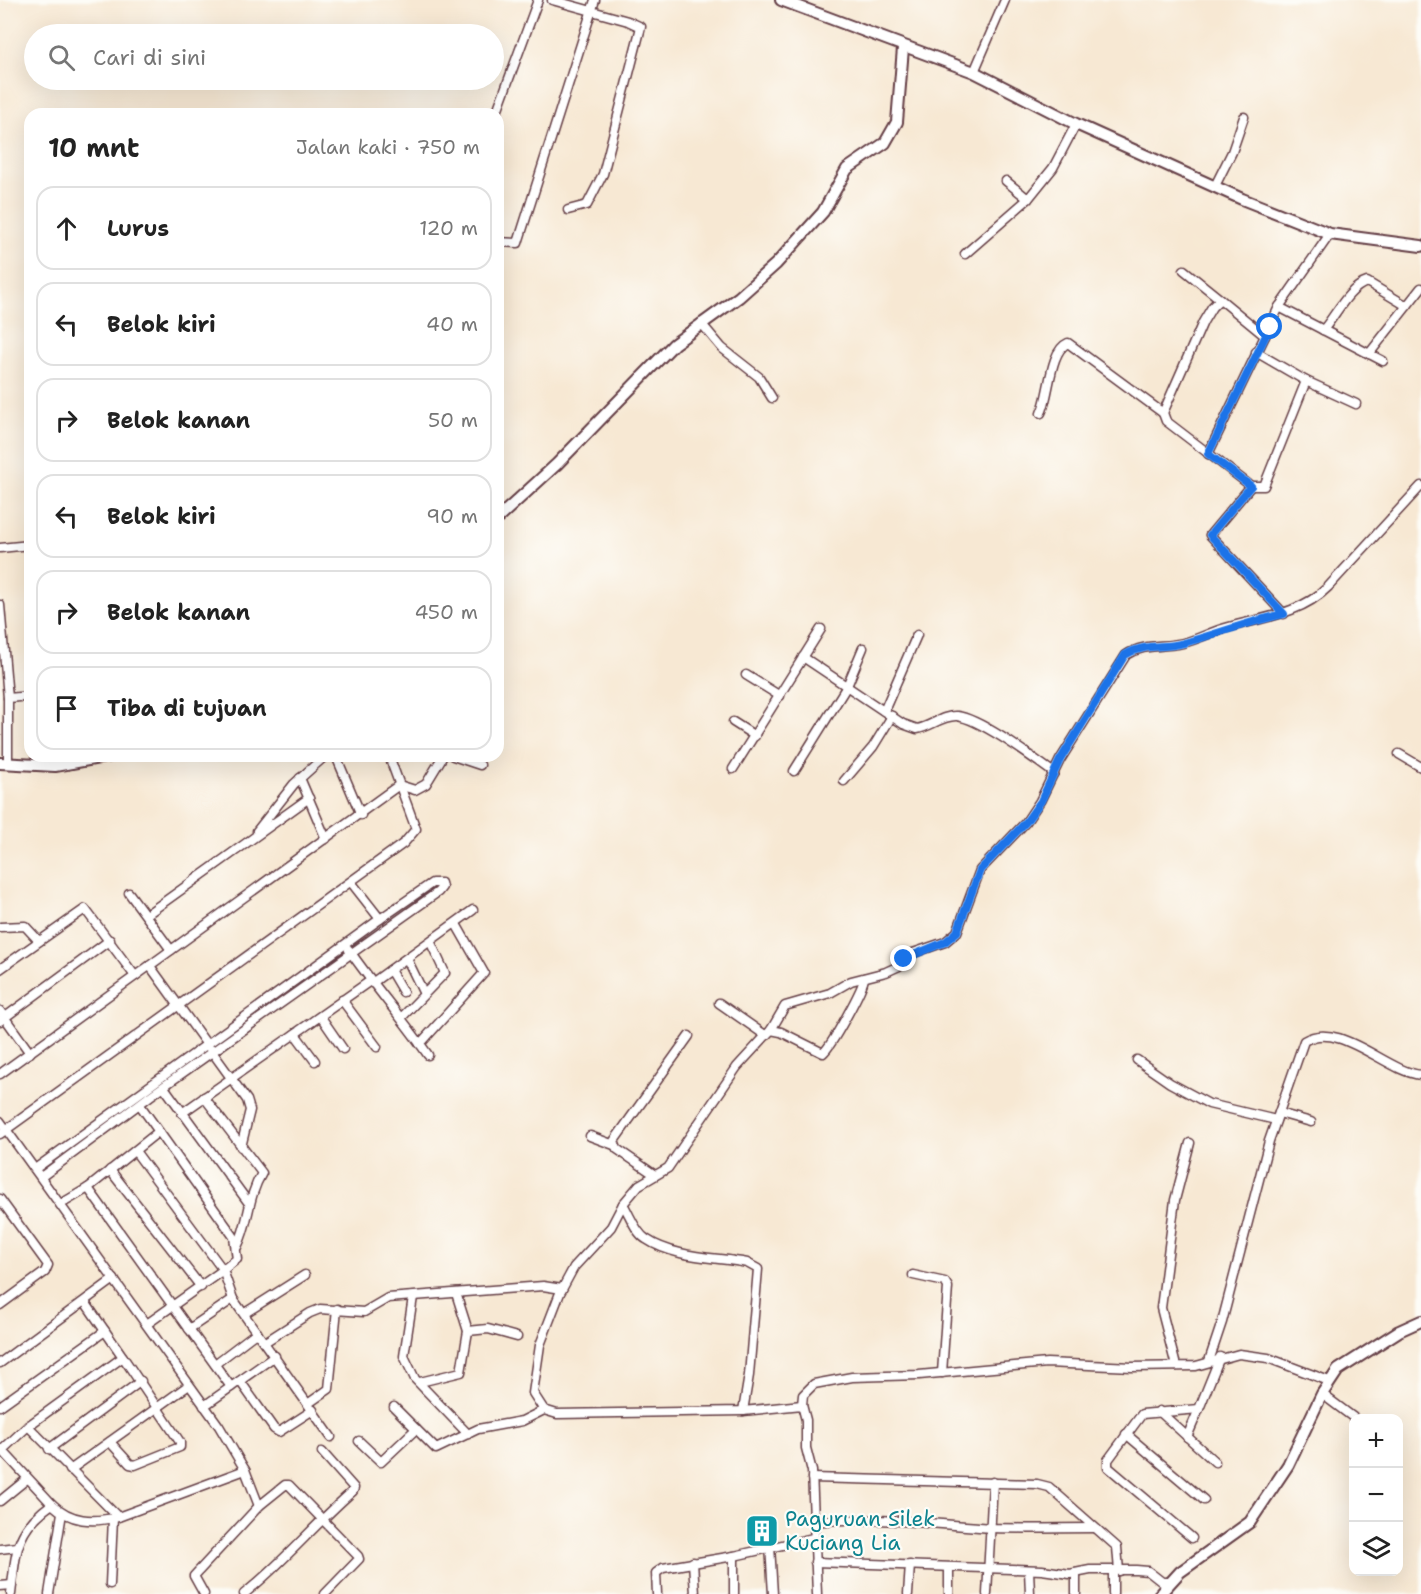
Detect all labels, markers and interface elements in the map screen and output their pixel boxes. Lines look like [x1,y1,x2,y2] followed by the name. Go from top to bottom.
[24,24,504,90] search box
[45,41,78,74] icon: search
[93,43,206,72] text: Cari di sini
[48,130,139,165] text: 10 mnt
[296,134,480,160] text: Jalan kaki · 750 m
[50,212,83,245] icon: ahead
[107,214,169,243] text: Lurus
[419,215,478,241] text: 120 m
[50,308,83,341] icon: left
[107,310,216,339] text: Belok kiri
[426,311,478,337] text: 40 m
[1256,313,1282,339] route start
[50,404,83,437] icon: right
[107,406,250,435] text: Belok kanan
[428,407,478,433] text: 50 m
[50,500,83,533] icon: left
[107,502,216,531] text: Belok kiri
[426,503,478,529] text: 90 m
[50,596,83,629] icon: right
[107,598,250,627] text: Belok kanan
[414,599,478,625] text: 450 m
[50,692,83,725] icon: arrive
[107,694,267,723] text: Tiba di tujuan
[890,945,916,971] route end
[1349,1414,1403,1576] map controls
[1349,1414,1403,1468] button: +
[1349,1468,1403,1522] button: −
[785,1505,935,1557] place label: Paguruan Silek Kuciang Lia
[744,1513,780,1549] building icon: Paguruan Silek Kuciang Lia
[1349,1522,1403,1576] button: layers

